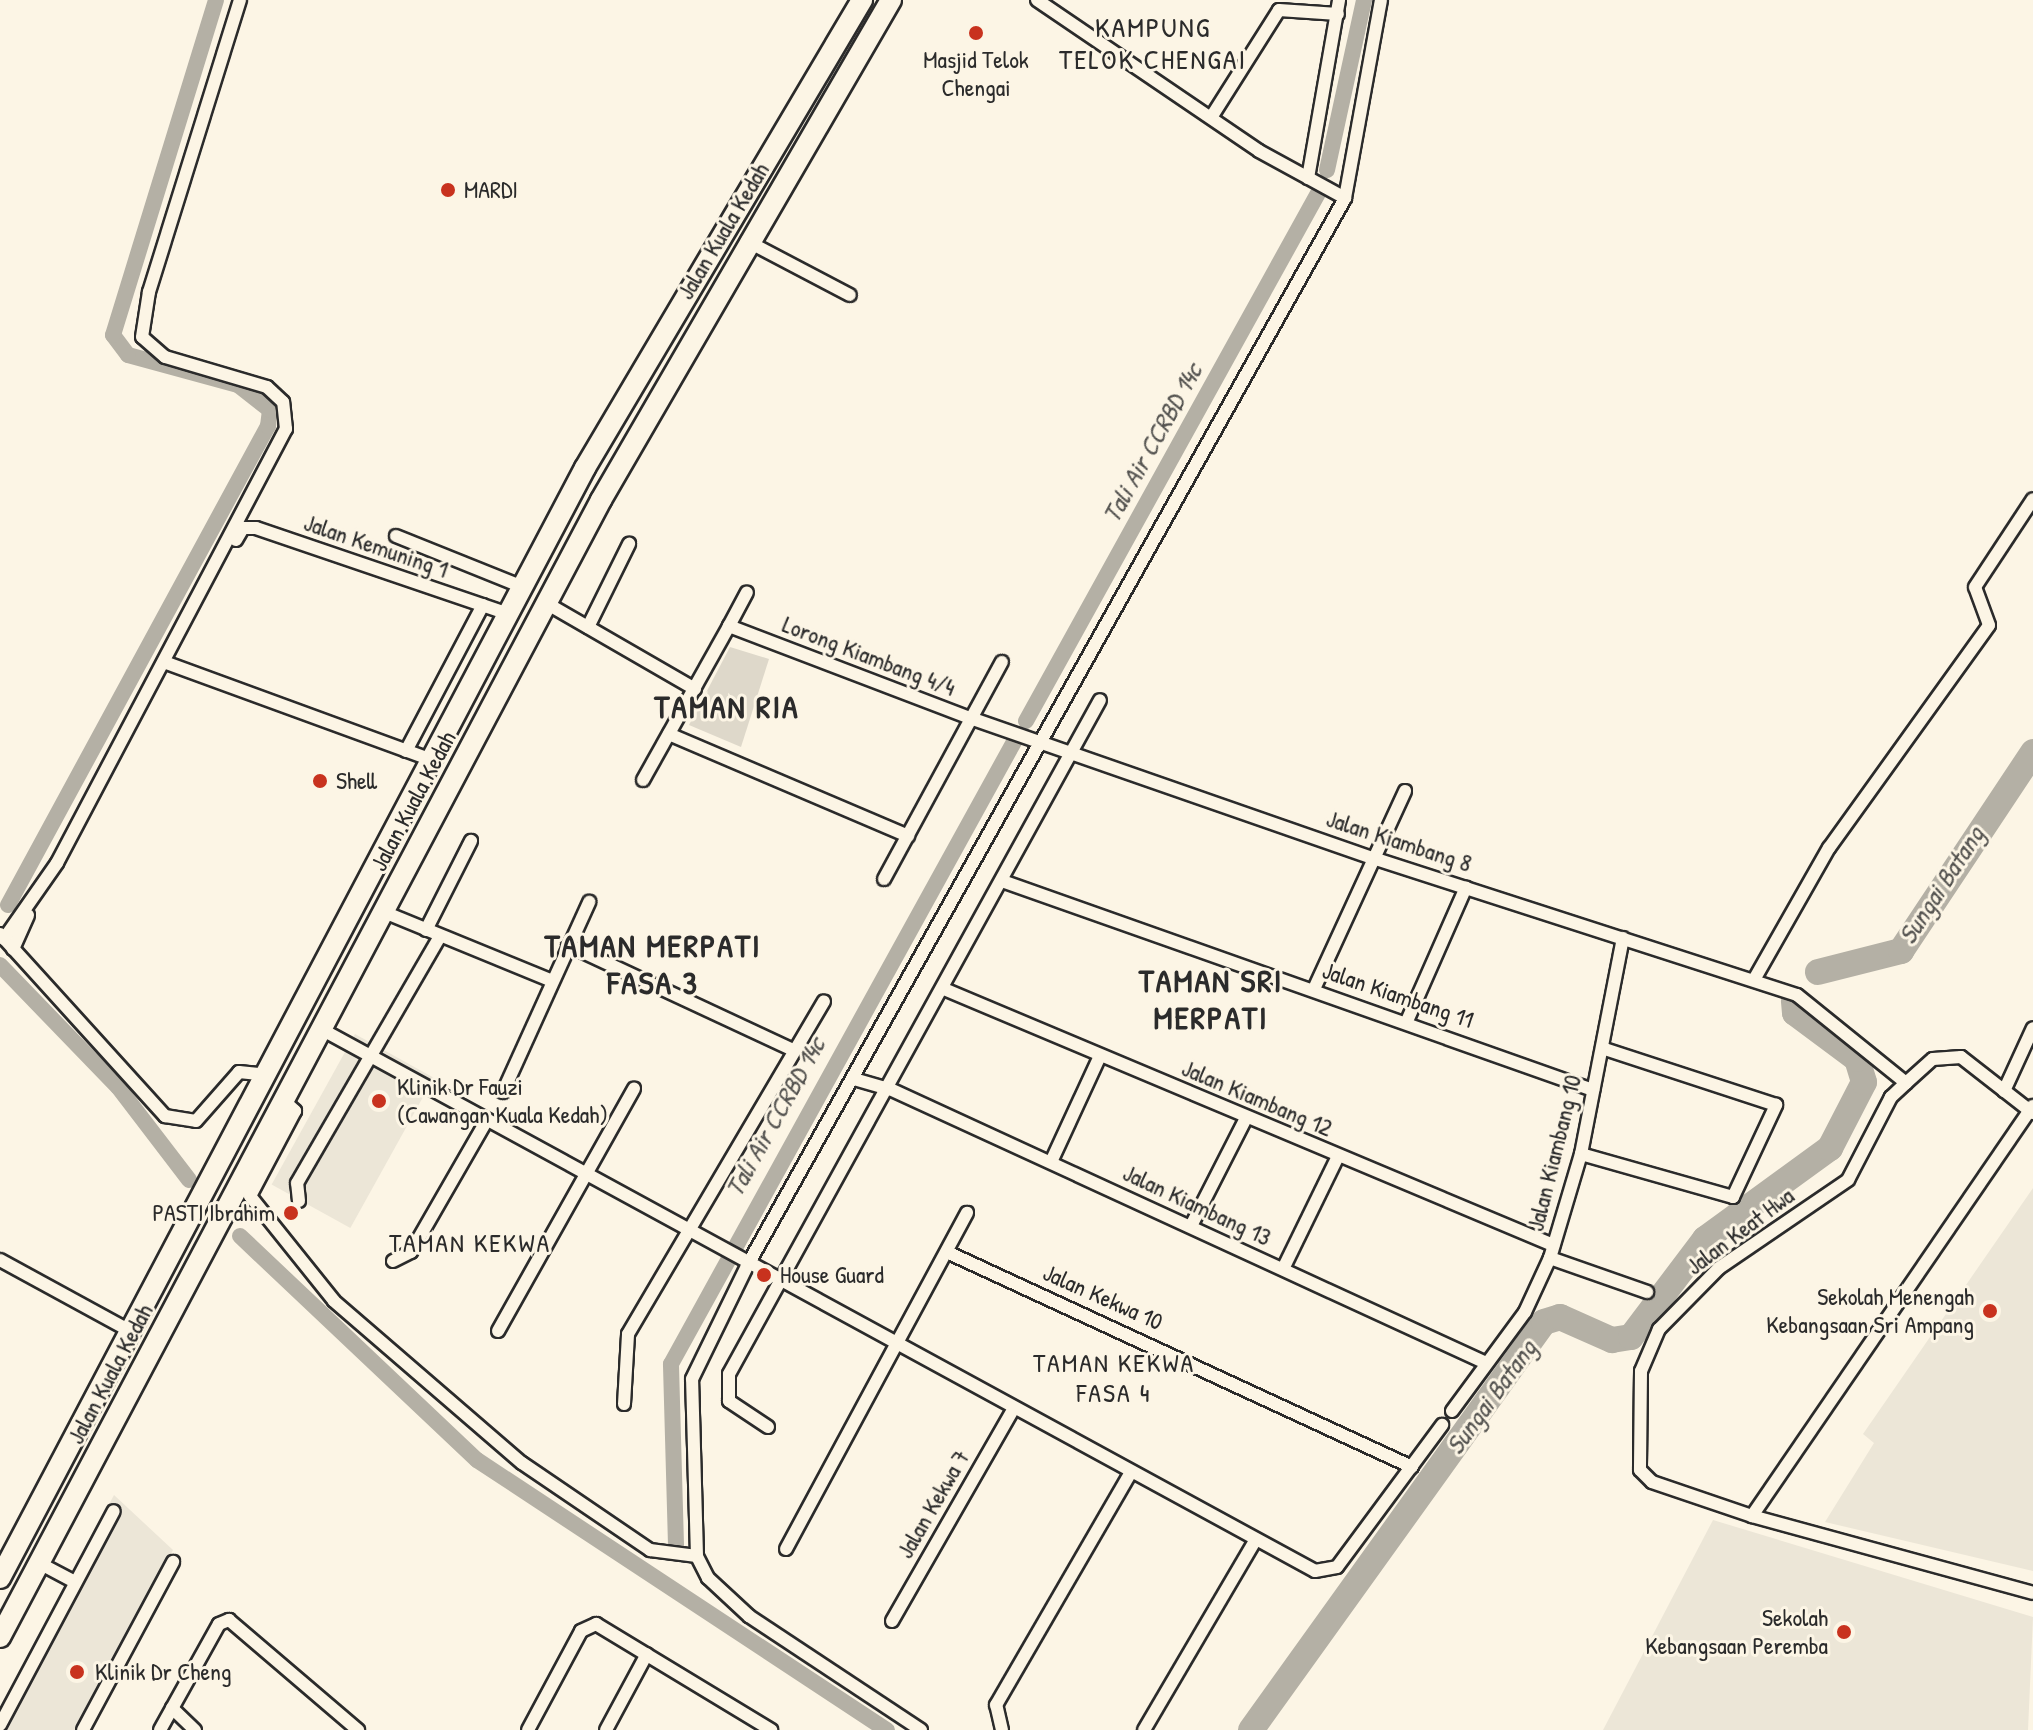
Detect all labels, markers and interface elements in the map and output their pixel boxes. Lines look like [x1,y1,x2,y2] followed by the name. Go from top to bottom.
[1059,10,1247,76] district label: KAMPUNG TELOK CHENGAI
[967,24,985,42] marker: Masjid Telok Chengai
[923,46,1029,102] place label: Masjid Telok Chengai
[671,157,775,305] street label: Jalan Kuala Kedah
[464,176,518,204] place label: MARDI
[439,181,457,199] marker: MARDI
[1096,358,1208,528] water label: Tali Air CCRBD 14c
[300,508,452,584] street label: Jalan Kemuning 1
[779,610,959,702] street label: Lorong Kiambang 4/4
[654,688,800,726] district label: TAMAN RIA
[364,726,462,876] street label: Jalan Kuala Kedah
[336,767,377,795] place label: Shell
[311,772,329,790] marker: Shell
[1323,804,1475,878] street label: Jalan Kiambang 8
[1892,821,1990,949] water label: Sungai Batang
[545,928,761,1003] district label: TAMAN MERPATI FASA 3
[1319,956,1477,1034] street label: Jalan Kiambang 11
[1139,963,1283,1038] district label: TAMAN SRI MERPATI
[719,1032,831,1202] water label: Tali Air CCRBD 14c
[1178,1053,1336,1143] street label: Jalan Kiambang 12
[1521,1072,1587,1234] street label: Jalan Kiambang 10
[397,1073,608,1129] place label: Klinik Dr Fauzi (Cawangan Kuala Kedah)
[368,1090,390,1112] marker: Klinik Dr Fauzi (Cawangan Kuala Kedah)
[1118,1158,1276,1252] street label: Jalan Kiambang 13
[1680,1181,1800,1281] street label: Jalan Keat Hwa
[152,1199,275,1227] place label: PASTI Ibrahim
[282,1204,300,1222] marker: PASTI Ibrahim
[389,1227,551,1259] district label: TAMAN KEKWA
[1039,1258,1167,1336] street label: Jalan Kekwa 10
[780,1261,884,1289] place label: House Guard
[755,1266,773,1284] marker: House Guard
[1766,1283,1974,1339] place label: Sekolah Menengah Kebangsaan Sri Ampang
[61,1299,159,1449] street label: Jalan Kuala Kedah
[1981,1302,1999,1320] marker: Sekolah Menengah Kebangsaan Sri Ampang
[1439,1334,1543,1460] water label: Sungai Batang
[1033,1347,1195,1408] district label: TAMAN KEKWA FASA 4
[890,1445,976,1563] street label: Jalan Kekwa 7
[1645,1604,1828,1660] place label: Sekolah Kebangsaan Peremba
[1835,1623,1853,1641] marker: Sekolah Kebangsaan Peremba
[95,1658,231,1686] place label: Klinik Dr Cheng
[66,1661,88,1683] marker: Klinik Dr Cheng

